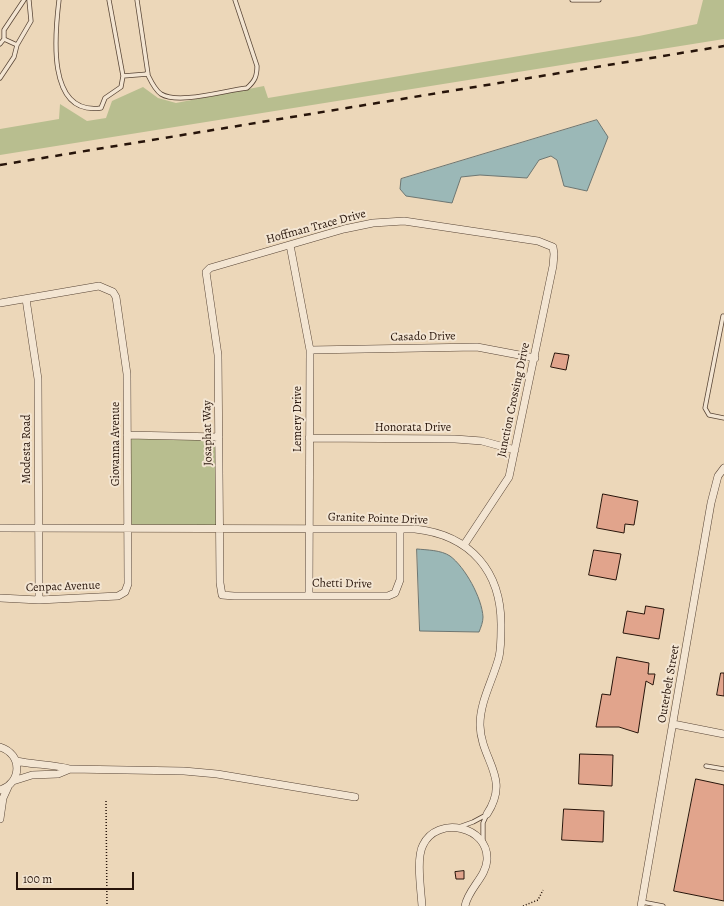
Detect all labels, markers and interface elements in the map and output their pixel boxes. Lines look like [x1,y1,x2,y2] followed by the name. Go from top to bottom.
[265,207,367,247] street label: Hoffman Trace Drive
[390,329,456,345] street label: Casado Drive
[495,341,533,459] street label: Junction Crossing Drive
[291,386,305,452] street label: Lemery Drive
[200,400,216,466] street label: Josaphat Way
[109,402,123,486] street label: Giovanna Avenue
[20,414,34,484] street label: Modesta Road
[375,421,451,435] street label: Honorata Drive
[328,510,428,528] street label: Granite Pointe Drive
[312,576,372,592] street label: Chetti Drive
[26,579,100,595] street label: Cenpac Avenue
[655,644,683,724] street label: Outerbelt Street
[18,864,136,890] scale bar
[23,871,52,887] text: 100 m

